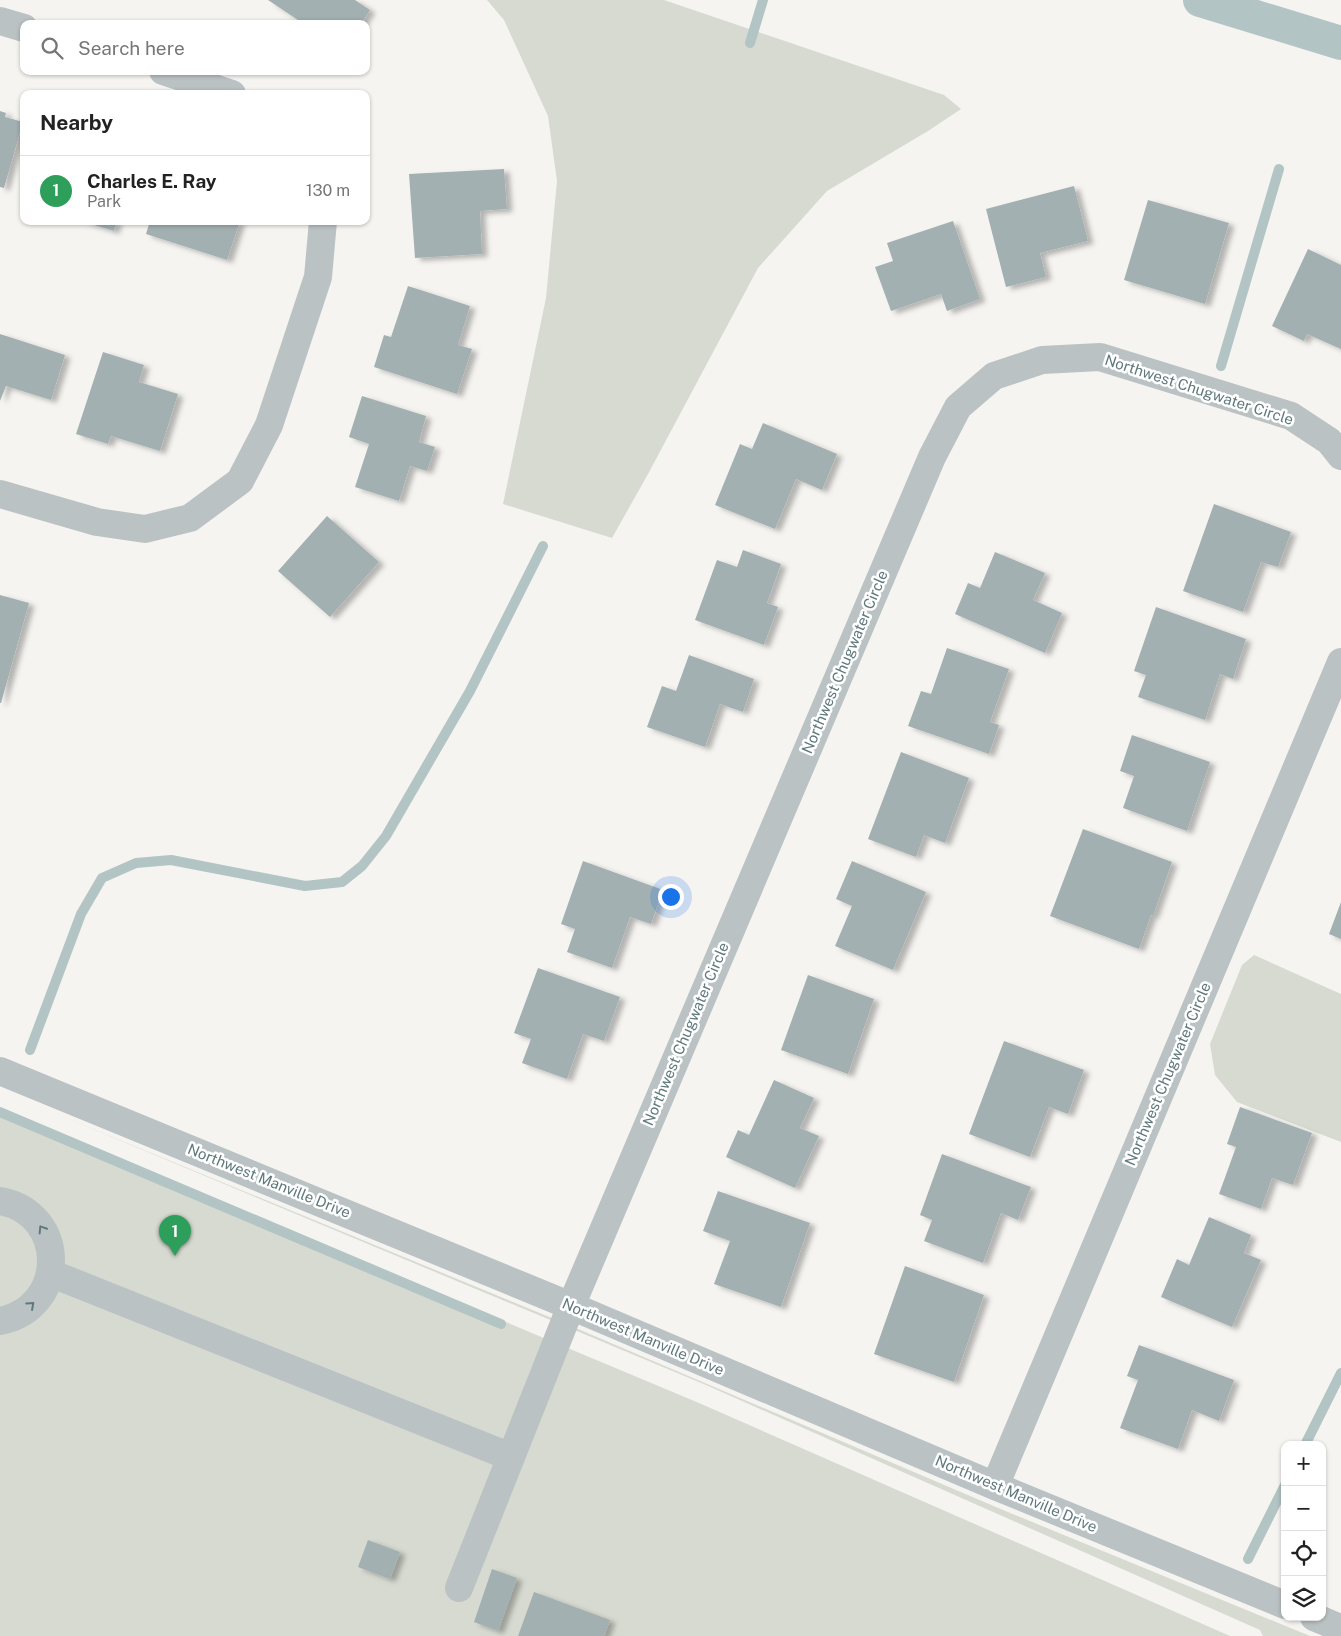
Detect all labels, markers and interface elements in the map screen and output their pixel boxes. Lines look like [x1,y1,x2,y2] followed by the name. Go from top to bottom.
[20,20,370,75] search box
[38,34,66,62] icon: search
[78,37,185,59] text: Search here
[40,110,113,135] text: Nearby
[87,170,217,192] text: Charles E. Ray
[53,181,59,200] text: 1
[306,181,350,200] text: 130 m
[87,192,121,211] text: Park
[1103,351,1296,428] street label: Northwest Chugwater Circle
[798,568,891,756] street label: Northwest Chugwater Circle
[658,884,684,910] your location
[639,940,732,1128] street label: Northwest Chugwater Circle
[1121,980,1214,1168] street label: Northwest Chugwater Circle
[185,1140,353,1221] street label: Northwest Manville Drive
[159,1215,191,1256] pin: 1
[38,1226,48,1235] one-way arrow
[560,1295,727,1378] street label: Northwest Manville Drive
[26,1302,35,1311] one-way arrow
[1281,1441,1326,1621] map controls
[1281,1441,1326,1486] button: +
[933,1452,1100,1535] street label: Northwest Manville Drive
[1281,1486,1326,1531] button: −
[1281,1531,1326,1576] button: locate
[1281,1576,1326,1621] button: layers

